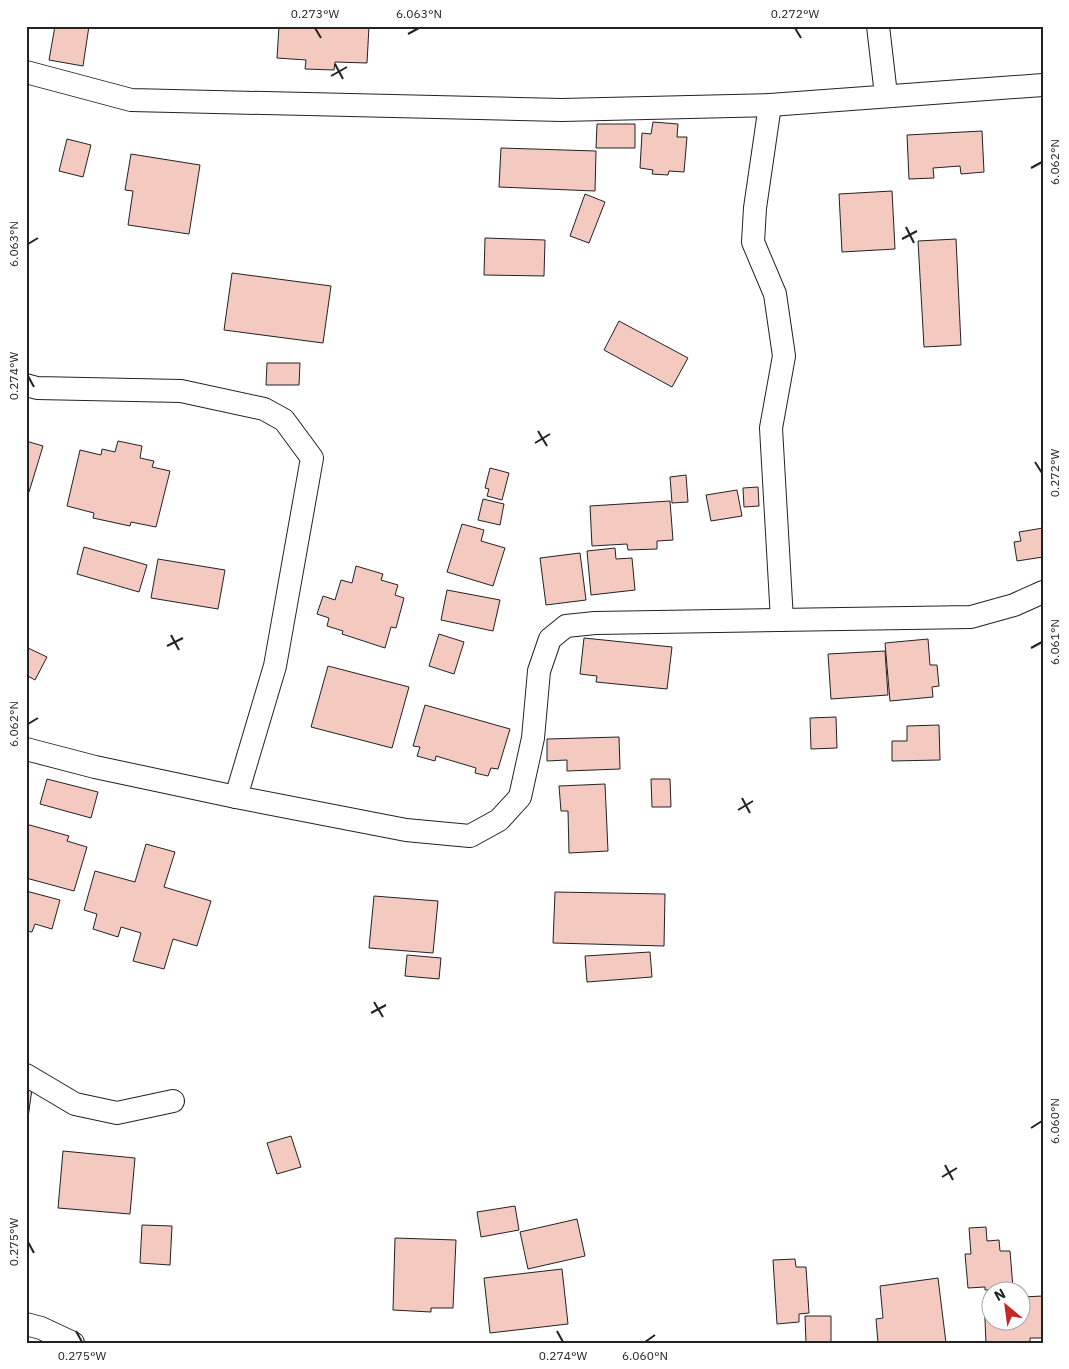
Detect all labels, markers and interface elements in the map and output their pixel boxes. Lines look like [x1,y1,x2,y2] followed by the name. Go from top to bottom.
[291,6,339,21] text: 0.273°W
[396,6,442,21] text: 6.063°N
[771,6,819,21] text: 0.272°W
[1047,139,1062,185] text: 6.062°N
[6,221,21,267] text: 6.063°N
[6,352,21,400] text: 0.274°W
[1047,449,1062,497] text: 0.272°W
[1047,619,1062,665] text: 6.061°N
[6,701,21,747] text: 6.062°N
[1047,1098,1062,1144] text: 6.060°N
[6,1218,21,1266] text: 0.275°W
[982,1282,1032,1332] north arrow
[991,1284,1008,1305] text: N
[58,1348,106,1363] text: 0.275°W
[539,1348,587,1363] text: 0.274°W
[622,1348,668,1363] text: 6.060°N

